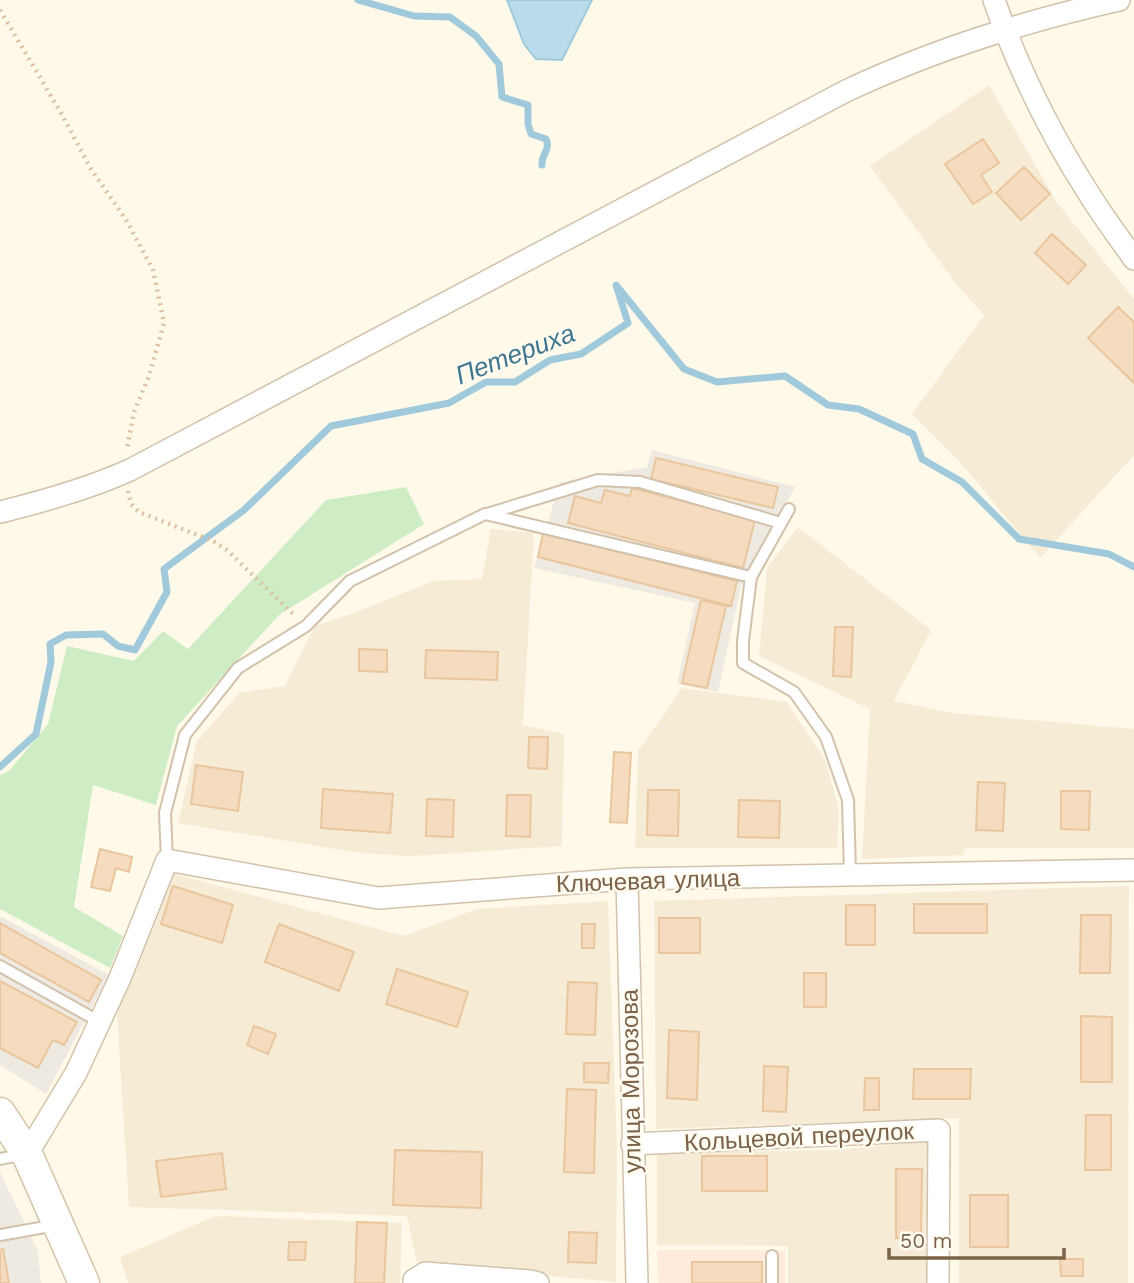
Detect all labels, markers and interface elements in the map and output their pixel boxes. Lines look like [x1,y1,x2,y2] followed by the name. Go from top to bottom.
[451,318,579,390] water label: Петериха
[555,864,741,898] street label: Ключевая улица
[615,988,647,1173] street label: улица Морозова
[683,1117,915,1157] street label: Кольцевой переулок
[889,1216,1064,1260] scale bar
[900,1228,952,1253] text: 50 m

